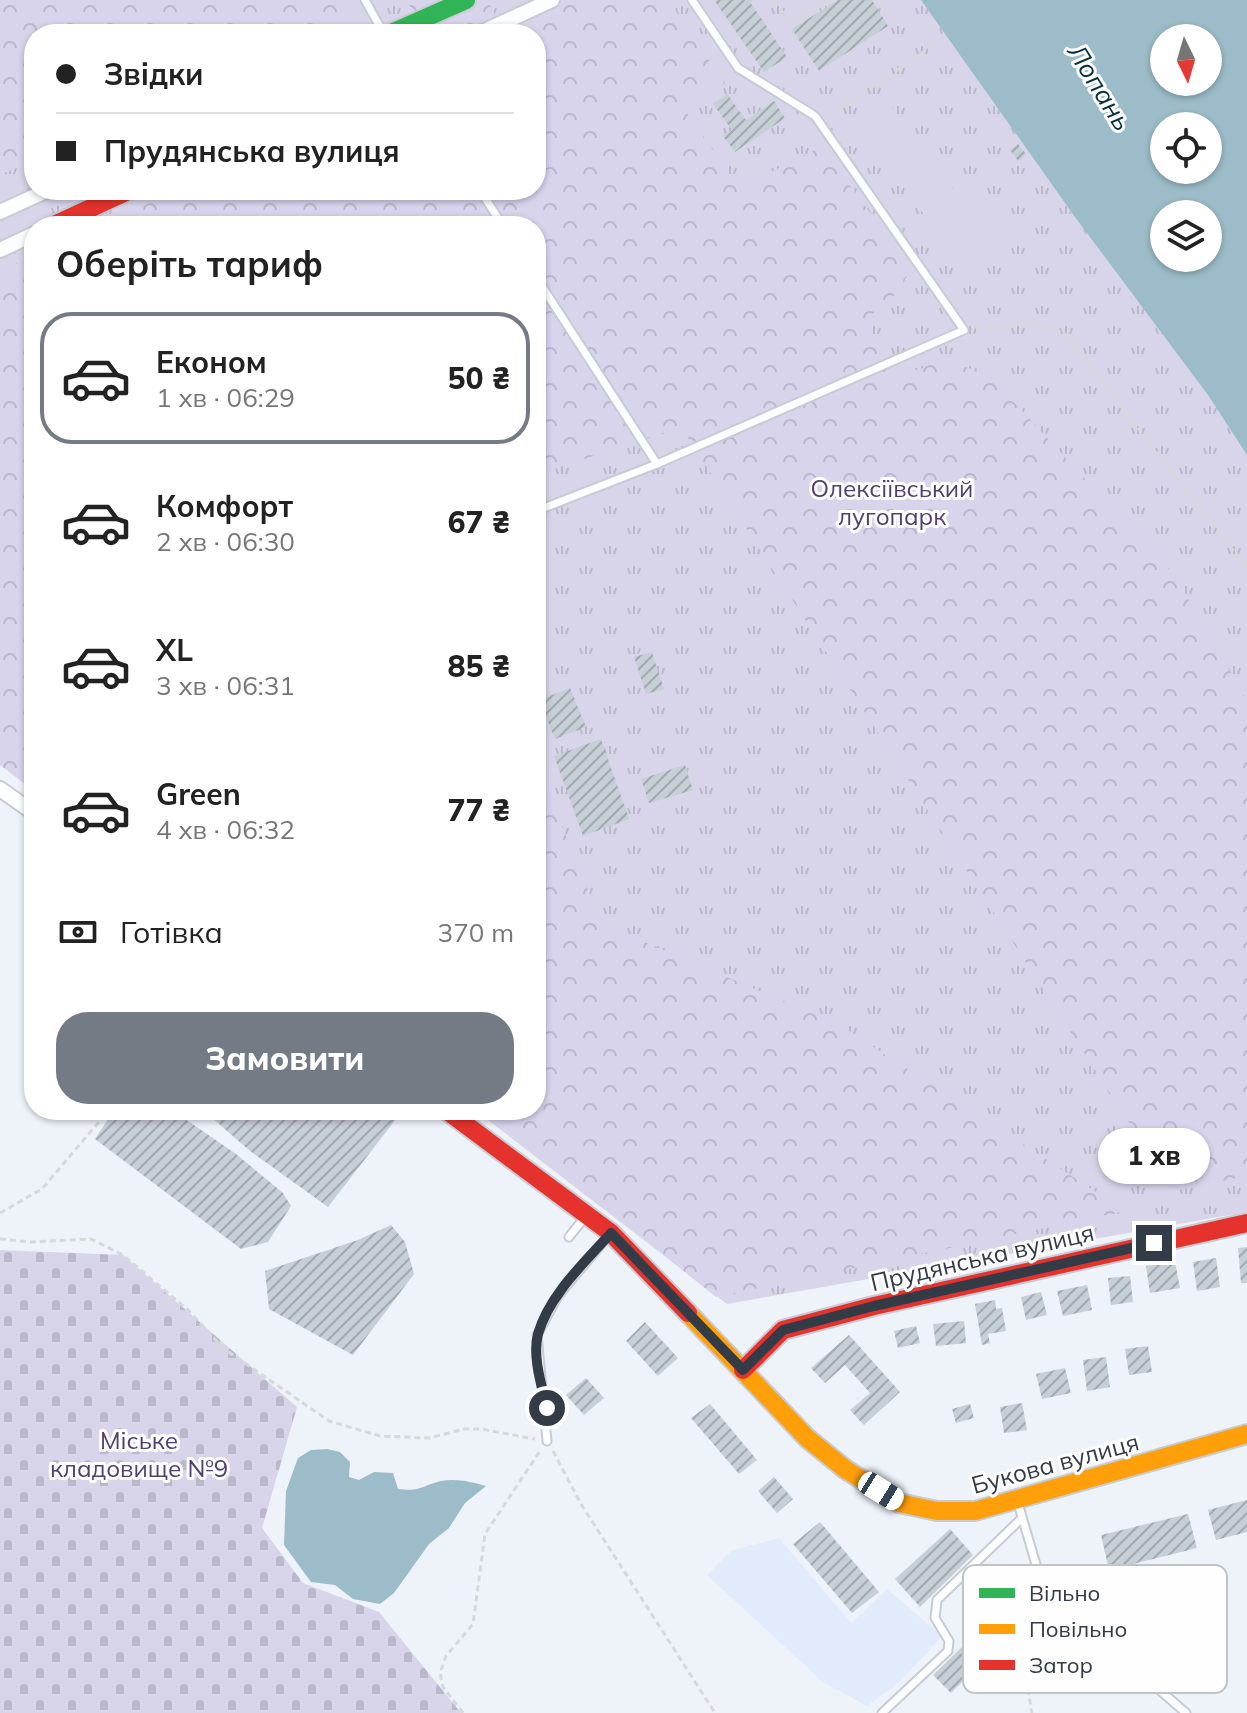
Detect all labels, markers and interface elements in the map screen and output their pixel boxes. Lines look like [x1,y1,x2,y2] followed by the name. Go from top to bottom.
[1150,24,1222,96] north arrow
[1150,24,1222,272] map controls
[1060,37,1139,136] water label: Лопань
[104,55,203,93] text: Звідки
[1150,112,1222,184] button: locate
[104,132,400,170] text: Прудянська вулиця
[1150,200,1222,272] button: layers
[56,241,323,286] text: Оберіть тариф
[60,342,132,414] icon: car
[156,343,267,381] text: Економ
[448,359,510,397] text: 50 ₴
[156,381,295,414] text: 1 хв · 06:29
[811,473,973,531] park label: Олексіївський лугопарк
[60,486,132,558] icon: car
[156,487,293,525] text: Комфорт
[448,503,510,541] text: 67 ₴
[156,525,295,558] text: 2 хв · 06:30
[60,630,132,702] icon: car
[156,631,193,669] text: XL
[448,647,510,685] text: 85 ₴
[156,669,295,702] text: 3 хв · 06:31
[60,774,132,846] icon: car
[156,775,241,813] text: Green
[448,791,510,829] text: 77 ₴
[156,813,295,846] text: 4 хв · 06:32
[56,910,100,954] icon: cash
[120,913,223,951] text: Готівка
[438,916,514,949] text: 370 m
[56,1012,514,1104] button: Замовити
[1098,1127,1210,1183] callout: 1 хв
[1127,1139,1181,1172] text: 1 хв
[867,1217,1097,1297] street label: Прудянська вулиця
[1136,1225,1172,1261] route end
[529,1390,565,1426] route start
[50,1425,228,1483] park label: Міське кладовище №9
[968,1426,1142,1500] street label: Букова вулиця
[854,1468,908,1514] car
[963,1565,1227,1693] legend
[1029,1579,1100,1607] text: Вільно
[1029,1615,1127,1643] text: Повільно
[1029,1651,1093,1679] text: Затор

